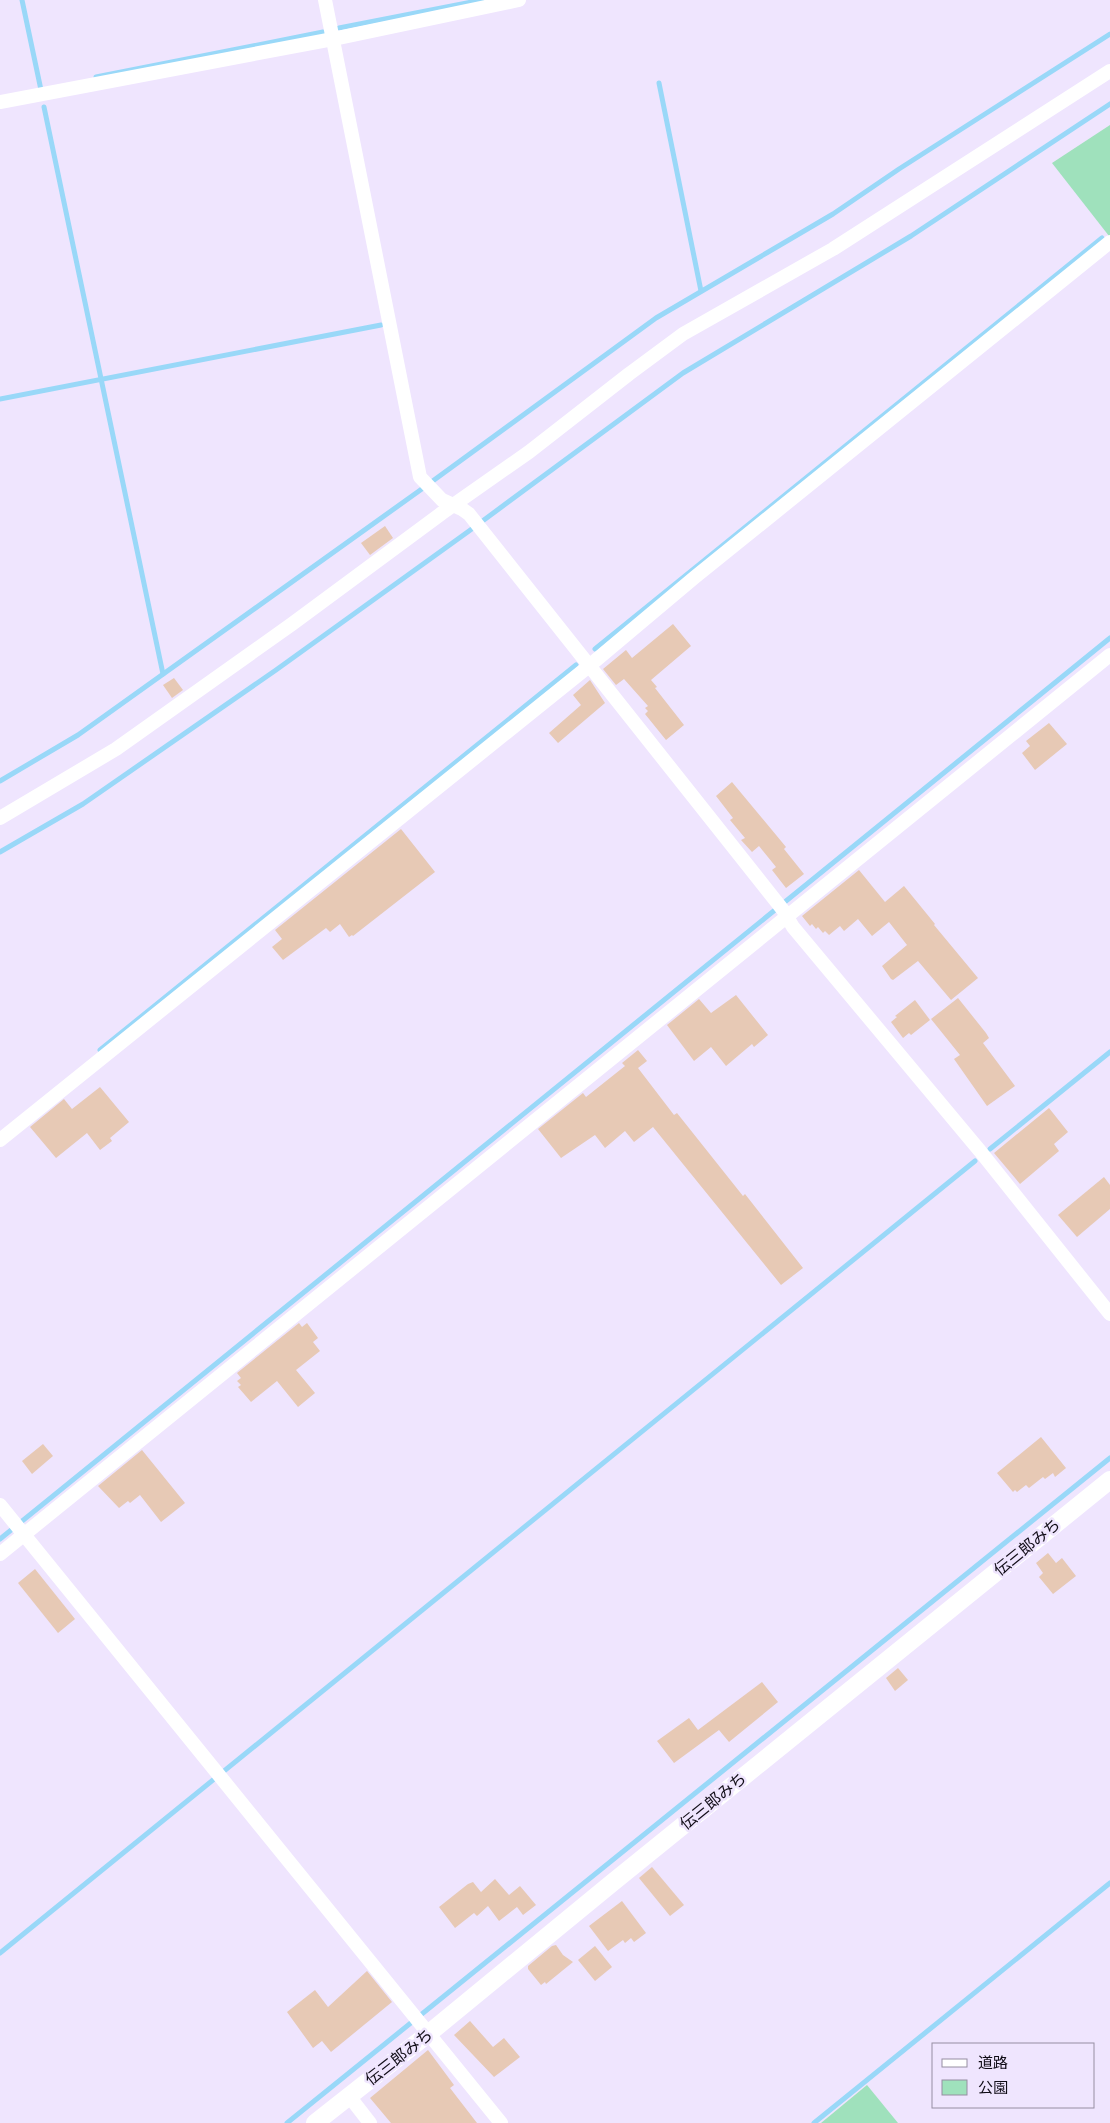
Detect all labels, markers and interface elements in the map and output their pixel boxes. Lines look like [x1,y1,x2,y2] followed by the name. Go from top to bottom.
[991,1515,1063,1579] street label: 伝三郎みち
[677,1769,749,1833] street label: 伝三郎みち
[362,2026,436,2088] street label: 伝三郎みち
[932,2043,1095,2108] legend
[978,2054,1008,2071] text: 道路
[978,2079,1008,2096] text: 公園

